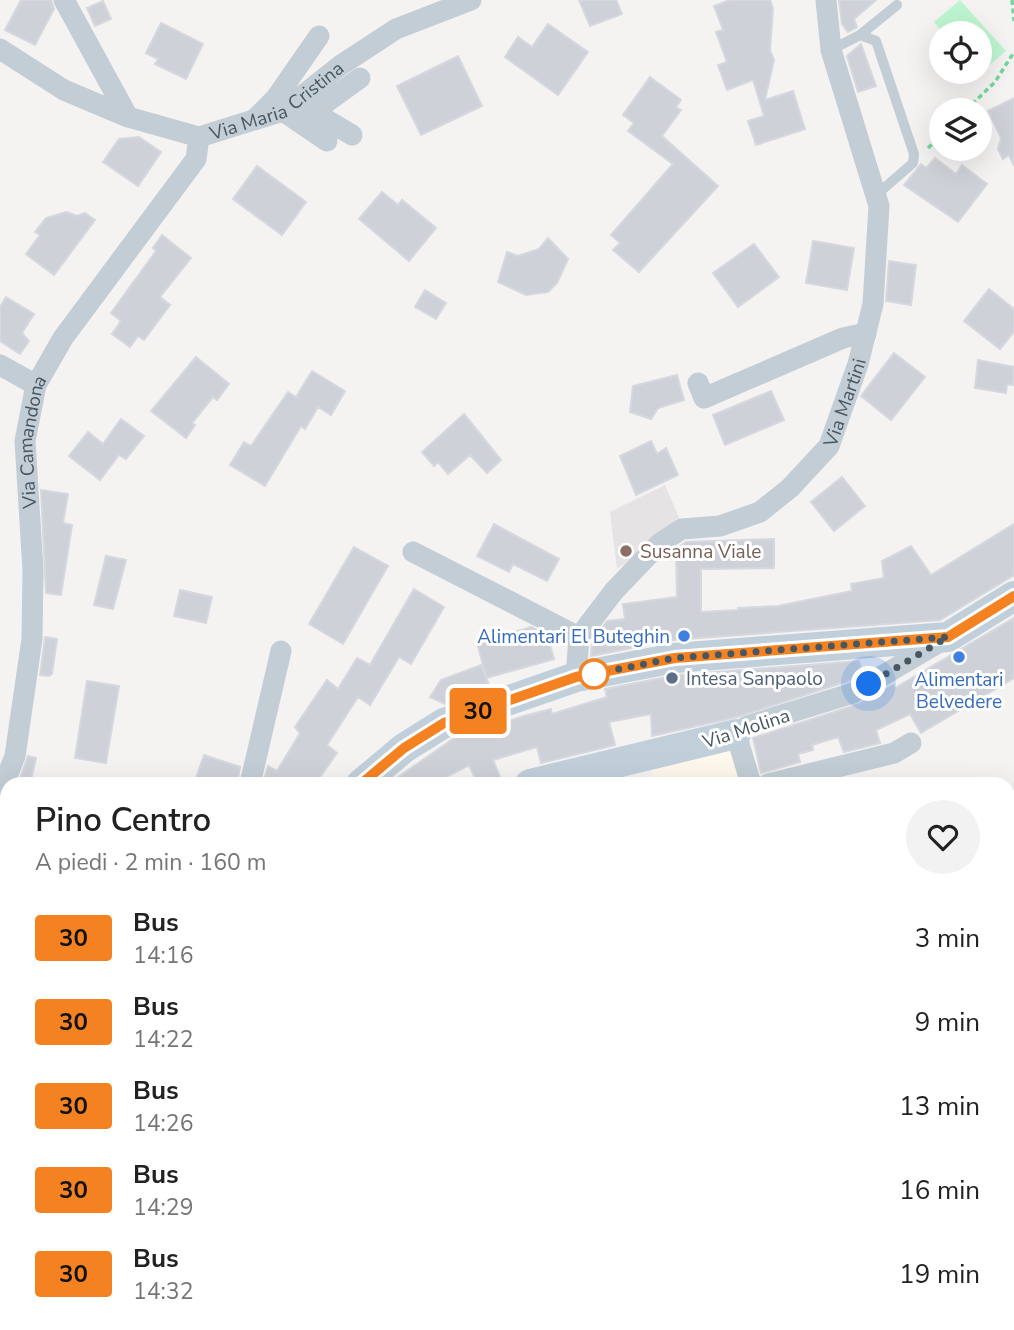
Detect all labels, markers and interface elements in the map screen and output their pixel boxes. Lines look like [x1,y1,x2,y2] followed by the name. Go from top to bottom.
[929,21,992,161] map controls
[929,21,992,84] button: locate
[206,56,350,147] street label: Via Maria Cristina
[929,98,992,161] button: layers
[817,356,873,452] street label: Via Martini
[13,370,53,510] street label: Via Camandona
[640,539,761,565] place label: Susanna Viale
[618,543,634,559] marker: Susanna Viale
[477,624,670,650] place label: Alimentari El Buteghin
[676,628,692,644] marker: Alimentari El Buteghin
[951,649,967,665] marker: Alimentari Belvedere
[579,659,609,689] unlabelled marker
[686,666,823,692] place label: Intesa Sanpaolo
[851,666,886,701] your location
[915,667,1003,715] place label: Alimentari Belvedere
[664,670,680,686] marker: Intesa Sanpaolo
[447,688,510,734] line badge: 30
[464,695,492,727] text: 30
[698,703,793,756] street label: Via Molina
[35,798,211,843] text: Pino Centro
[906,800,980,874] button: heart
[35,847,266,878] text: A piedi · 2 min · 160 m
[133,905,179,940] text: Bus
[915,921,980,956] text: 3 min
[59,922,88,954] text: 30
[133,940,193,971] text: 14:16
[133,989,179,1024] text: Bus
[915,1005,980,1040] text: 9 min
[59,1006,88,1038] text: 30
[133,1024,193,1055] text: 14:22
[133,1073,179,1108] text: Bus
[899,1089,980,1124] text: 13 min
[59,1090,88,1122] text: 30
[133,1108,193,1139] text: 14:26
[133,1157,179,1192] text: Bus
[899,1173,980,1208] text: 16 min
[59,1174,88,1206] text: 30
[133,1192,193,1223] text: 14:29
[133,1241,179,1276] text: Bus
[899,1257,980,1292] text: 19 min
[59,1258,88,1290] text: 30
[133,1276,193,1307] text: 14:32

